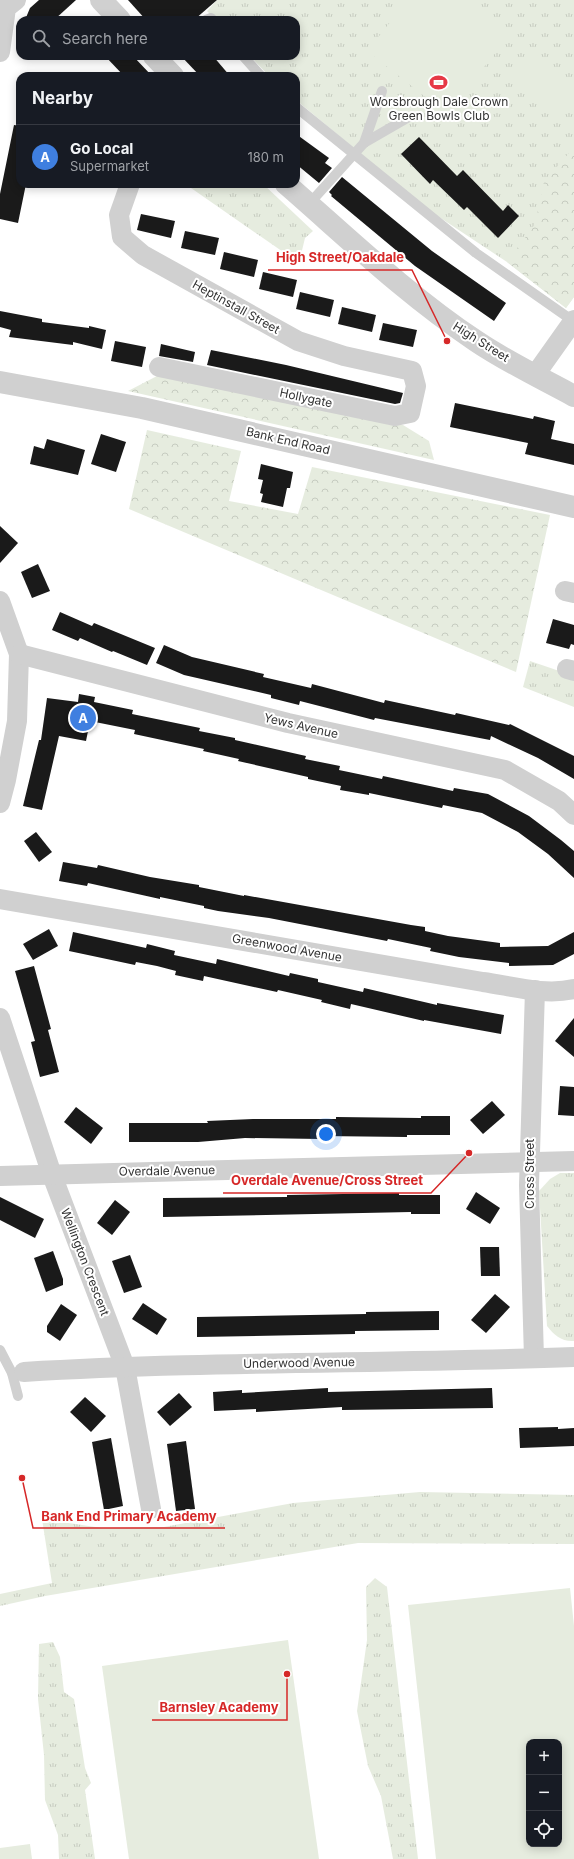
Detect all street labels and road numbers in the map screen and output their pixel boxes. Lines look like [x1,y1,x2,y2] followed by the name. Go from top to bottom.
[190,276,282,337] street label: Heptinstall Street
[450,318,512,365] street label: High Street
[278,385,334,410] street label: Hollygate
[245,424,332,457] street label: Bank End Road
[263,710,340,741] street label: Yews Avenue
[231,930,343,965] street label: Greenwood Avenue
[522,1139,537,1209] street label: Cross Street
[119,1162,215,1179] street label: Overdale Avenue
[58,1206,113,1318] street label: Wellington Crescent
[243,1354,355,1371] street label: Underwood Avenue

